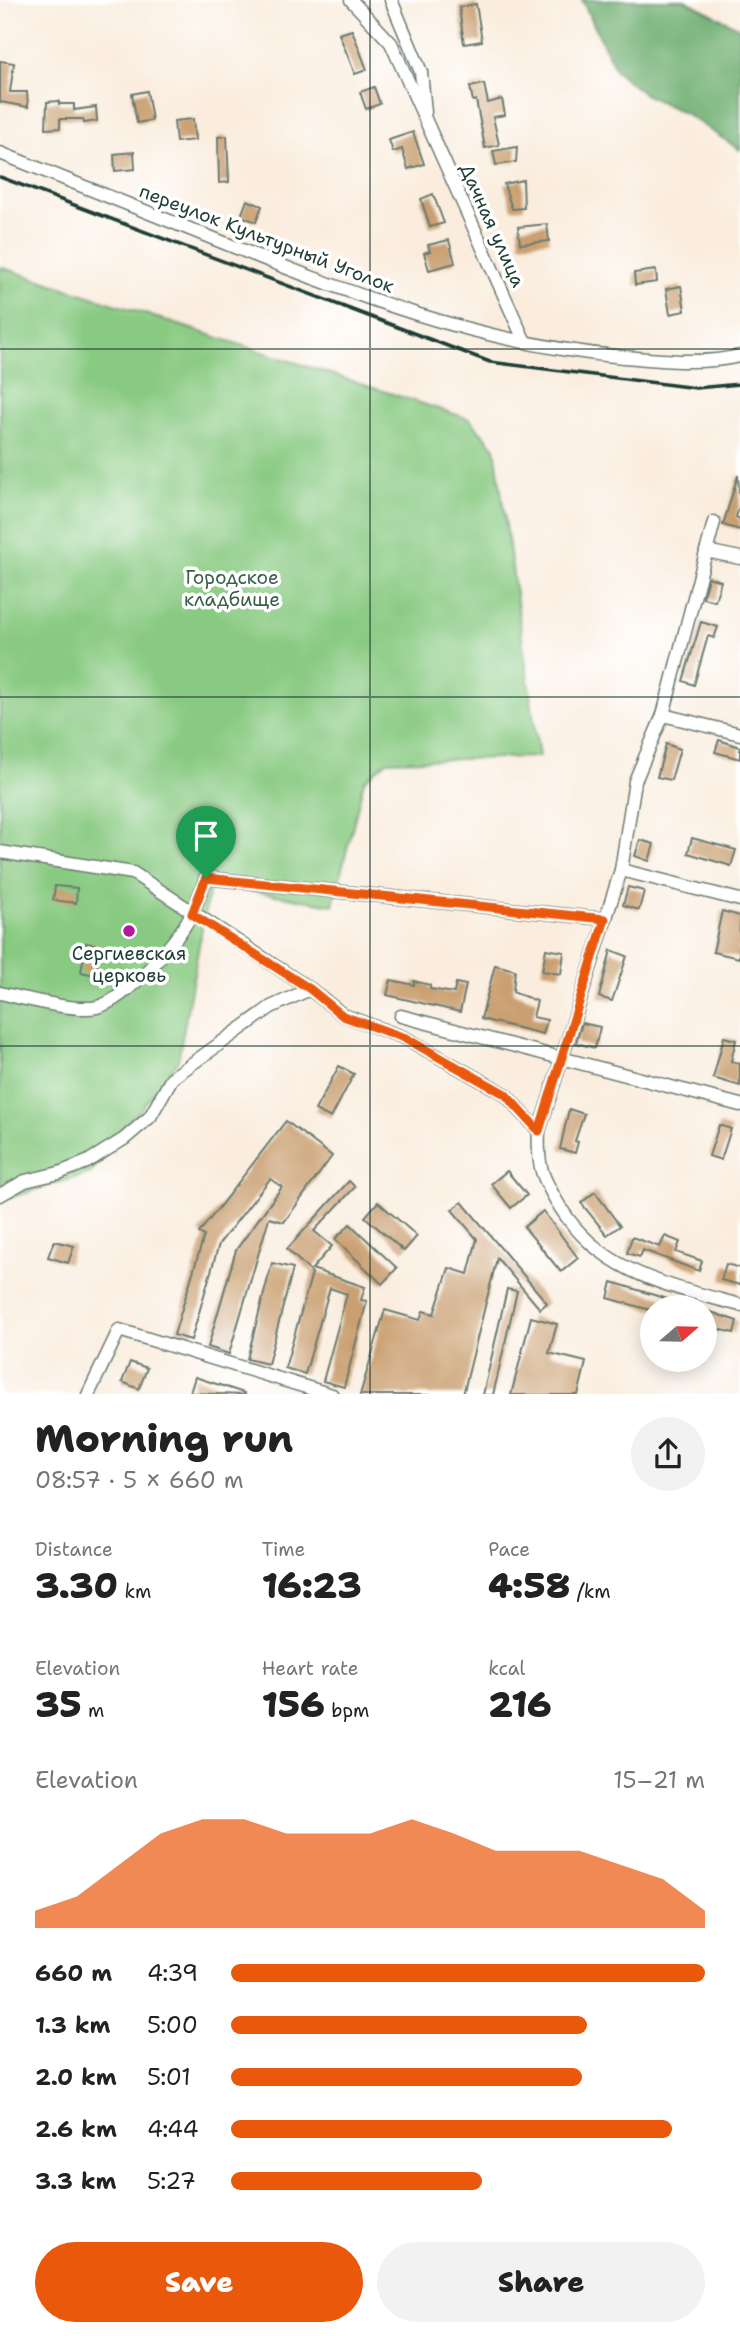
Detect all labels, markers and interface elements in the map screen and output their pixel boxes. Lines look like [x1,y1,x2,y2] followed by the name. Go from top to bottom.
[454,159,531,291] street label: Дачная улица
[136,178,398,299] street label: переулок Культурный Уголок
[184,565,280,612] park label: Городское кладбище
[176,806,236,878] pin
[187,817,225,855] icon: arrive
[121,923,137,939] marker: Сергиевская церковь
[72,941,186,988] place label: Сергиевская церковь
[640,1295,718,1372] north arrow
[640,1295,717,1372] map controls
[35,1413,293,1464] text: Morning run
[631,1417,705,1491] button: share
[35,1465,244,1495] text: 08:57 · 5 × 660 m
[35,1537,113,1562] text: Distance
[262,1537,305,1562] text: Time
[488,1537,530,1562] text: Pace
[35,1562,118,1609] text: 3.30
[262,1562,362,1609] text: 16:23
[488,1562,570,1609] text: 4:58
[118,1579,151,1604] text: km
[570,1579,611,1604] text: /km
[35,1656,120,1681] text: Elevation
[262,1656,358,1681] text: Heart rate
[488,1656,525,1681] text: kcal
[35,1681,82,1728] text: 35
[262,1681,325,1728] text: 156
[488,1681,551,1728] text: 216
[82,1698,104,1723] text: m
[325,1698,369,1723] text: bpm
[35,1765,138,1795] text: Elevation
[613,1765,705,1795] text: 15–21 m
[35,1958,112,1988] text: 660 m
[147,1958,198,1988] text: 4:39
[35,2010,110,2040] text: 1.3 km
[147,2010,198,2040] text: 5:00
[35,2062,117,2092] text: 2.0 km
[147,2062,191,2092] text: 5:01
[35,2114,117,2144] text: 2.6 km
[147,2114,199,2144] text: 4:44
[35,2166,116,2196] text: 3.3 km
[147,2166,196,2196] text: 5:27
[35,2242,363,2322] button: Save
[377,2242,705,2322] button: Share

